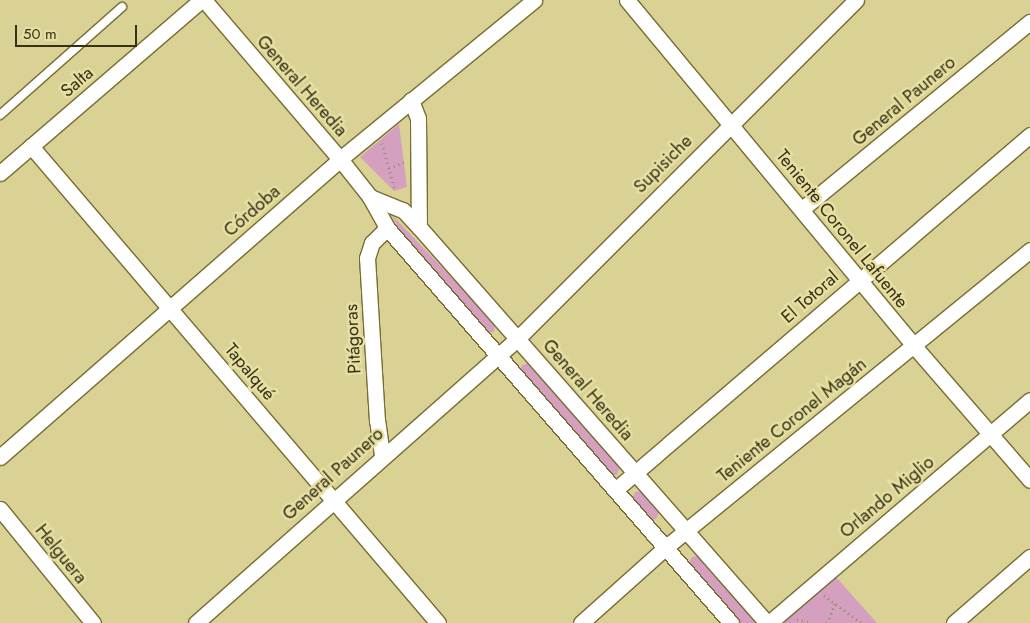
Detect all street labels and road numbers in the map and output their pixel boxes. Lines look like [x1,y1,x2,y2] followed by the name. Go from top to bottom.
[252,31,352,141] street label: General Heredia
[848,52,960,150] street label: General Paunero
[56,62,98,102] street label: Salta
[629,130,697,198] street label: Supisiche
[771,145,913,313] street label: Teniente Coronel Lafuente
[220,181,284,241] street label: Córdoba
[777,266,843,328] street label: El Totoral
[340,304,366,374] street label: Pitágoras
[538,335,638,445] street label: General Heredia
[220,339,280,405] street label: Tapalqué
[713,353,871,487] street label: Teniente Coronel Magán
[278,423,388,525] street label: General Paunero
[836,451,938,543] street label: Orlando Miglio
[31,520,91,588] street label: Helguera

